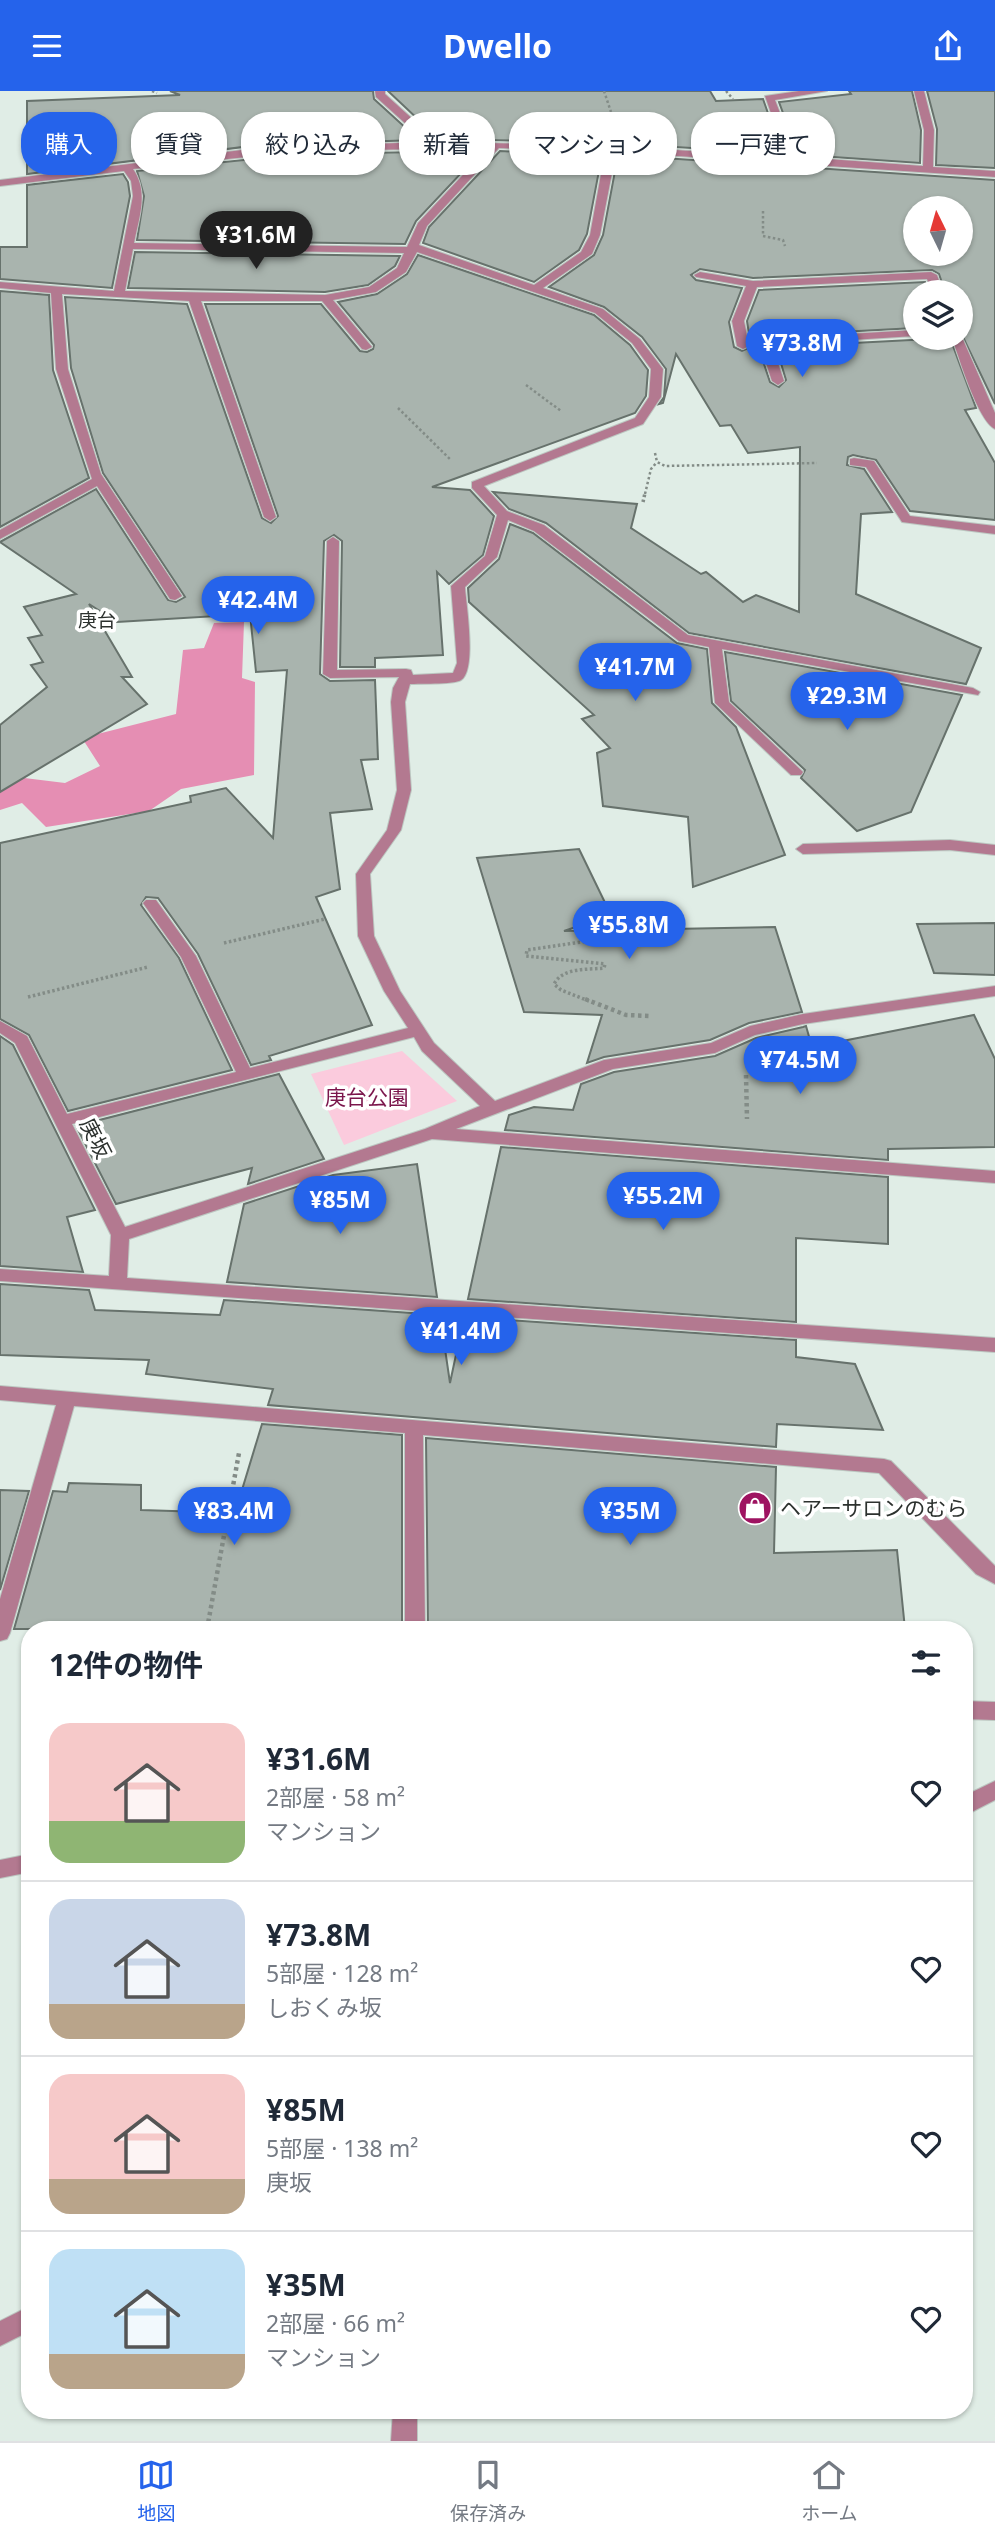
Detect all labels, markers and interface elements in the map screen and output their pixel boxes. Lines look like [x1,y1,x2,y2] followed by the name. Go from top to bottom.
[443,24,552,67] text: Dwello
[28,27,66,65] icon: menu
[929,27,967,65] icon: share
[21,112,117,175] chip: 購入
[131,112,227,175] chip: 賃貸
[241,112,385,175] chip: 絞り込み
[399,112,495,175] chip: 新着
[509,112,677,175] chip: マンション
[691,112,835,175] chip: 一戸建て
[903,196,973,266] north arrow
[903,196,973,350] map controls
[199,211,313,271] pin: ¥31.6M
[216,218,296,250] text: ¥31.6M
[903,280,973,350] button: layers
[745,320,859,379] pin: ¥73.8M
[762,326,842,358] text: ¥73.8M
[201,577,315,636] pin: ¥42.4M
[218,583,298,615] text: ¥42.4M
[78,607,116,633] district label: 庚台
[578,643,692,703] pin: ¥41.7M
[595,650,675,682] text: ¥41.7M
[790,673,904,732] pin: ¥29.3M
[807,679,887,711] text: ¥29.3M
[572,901,686,961] pin: ¥55.8M
[589,908,669,940] text: ¥55.8M
[743,1037,857,1096] pin: ¥74.5M
[760,1043,840,1075] text: ¥74.5M
[325,1083,409,1111] park label: 庚台公園
[74,1113,118,1163] street label: 庚坂
[606,1173,720,1232] pin: ¥55.2M
[299,1177,381,1236] pin: ¥85M
[623,1179,703,1211] text: ¥55.2M
[309,1183,371,1215] text: ¥85M
[404,1307,518,1367] pin: ¥41.4M
[421,1314,501,1346] text: ¥41.4M
[177,1487,291,1547] pin: ¥83.4M
[589,1487,671,1547] pin: ¥35M
[736,1489,774,1527] shop icon: ヘアーサロンのむら
[194,1494,274,1526] text: ¥83.4M
[599,1494,661,1526] text: ¥35M
[780,1494,967,1522] place label: ヘアーサロンのむら
[49,1644,203,1685] text: 12件の物件
[907,1644,945,1682] icon: filters
[266,1738,371,1779] text: ¥31.6M
[105,1751,189,1835] icon: home
[907,1774,945,1812] icon: heart
[266,1781,405,1813] text: 2部屋 · 58 m²
[266,1815,381,1847] text: マンション
[266,1914,371,1955] text: ¥73.8M
[105,1927,189,2011] icon: home
[907,1950,945,1988] icon: heart
[266,1957,418,1989] text: 5部屋 · 128 m²
[266,1991,382,2023] text: しおくみ坂
[266,2089,346,2130] text: ¥85M
[105,2102,189,2186] icon: home
[907,2125,945,2163] icon: heart
[266,2132,418,2164] text: 5部屋 · 138 m²
[266,2166,312,2198] text: 庚坂
[266,2264,346,2305] text: ¥35M
[105,2277,189,2361] icon: home
[907,2300,945,2338] icon: heart
[266,2307,405,2339] text: 2部屋 · 66 m²
[266,2341,381,2373] text: マンション
[137,2456,175,2526] tab: 地図
[450,2456,526,2526] tab: 保存済み
[801,2456,858,2526] tab: ホーム

